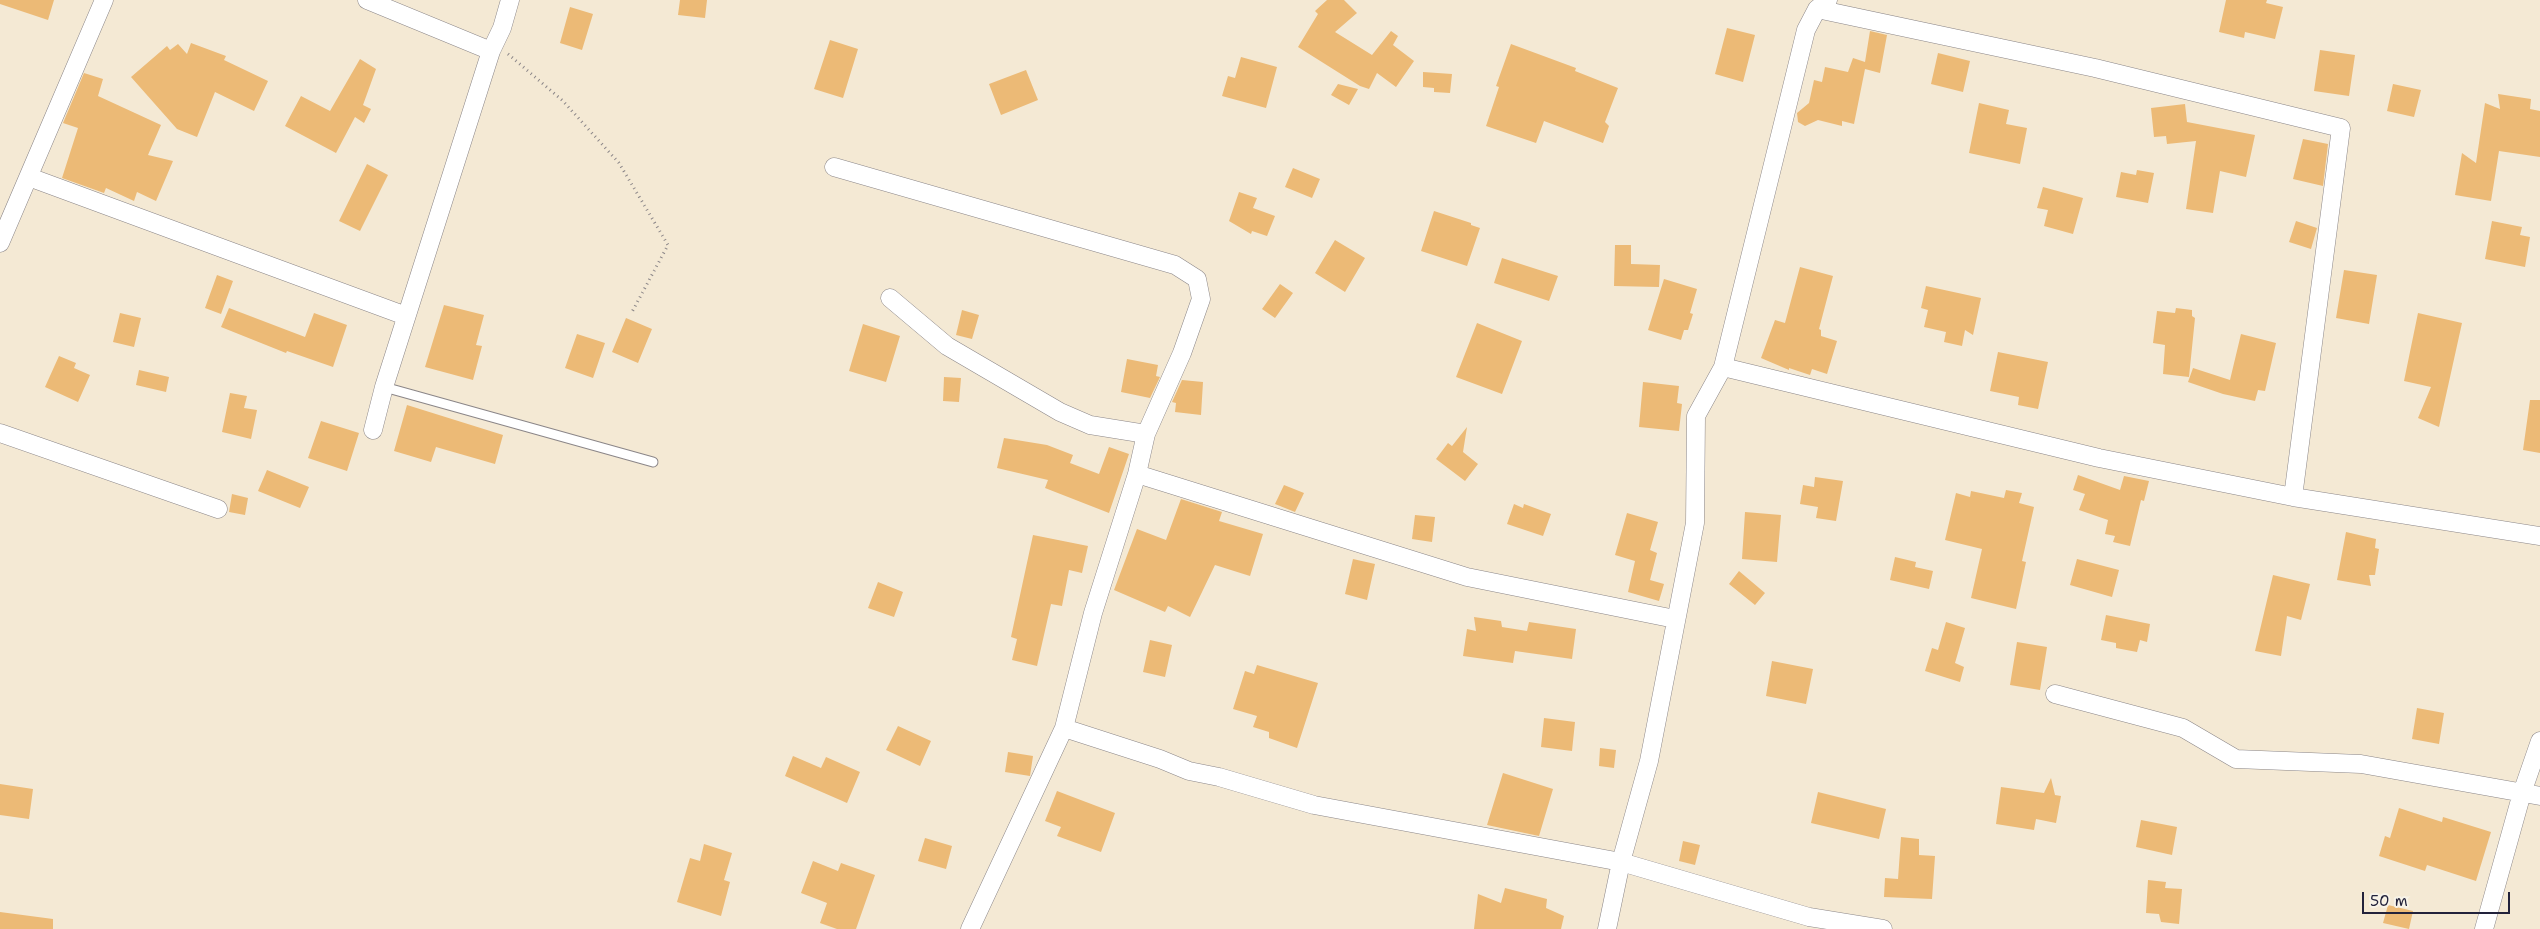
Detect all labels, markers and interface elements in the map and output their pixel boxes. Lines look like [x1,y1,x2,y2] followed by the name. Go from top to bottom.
[2365,882,2512,914] scale bar
[2370,891,2408,911] text: 50 m

